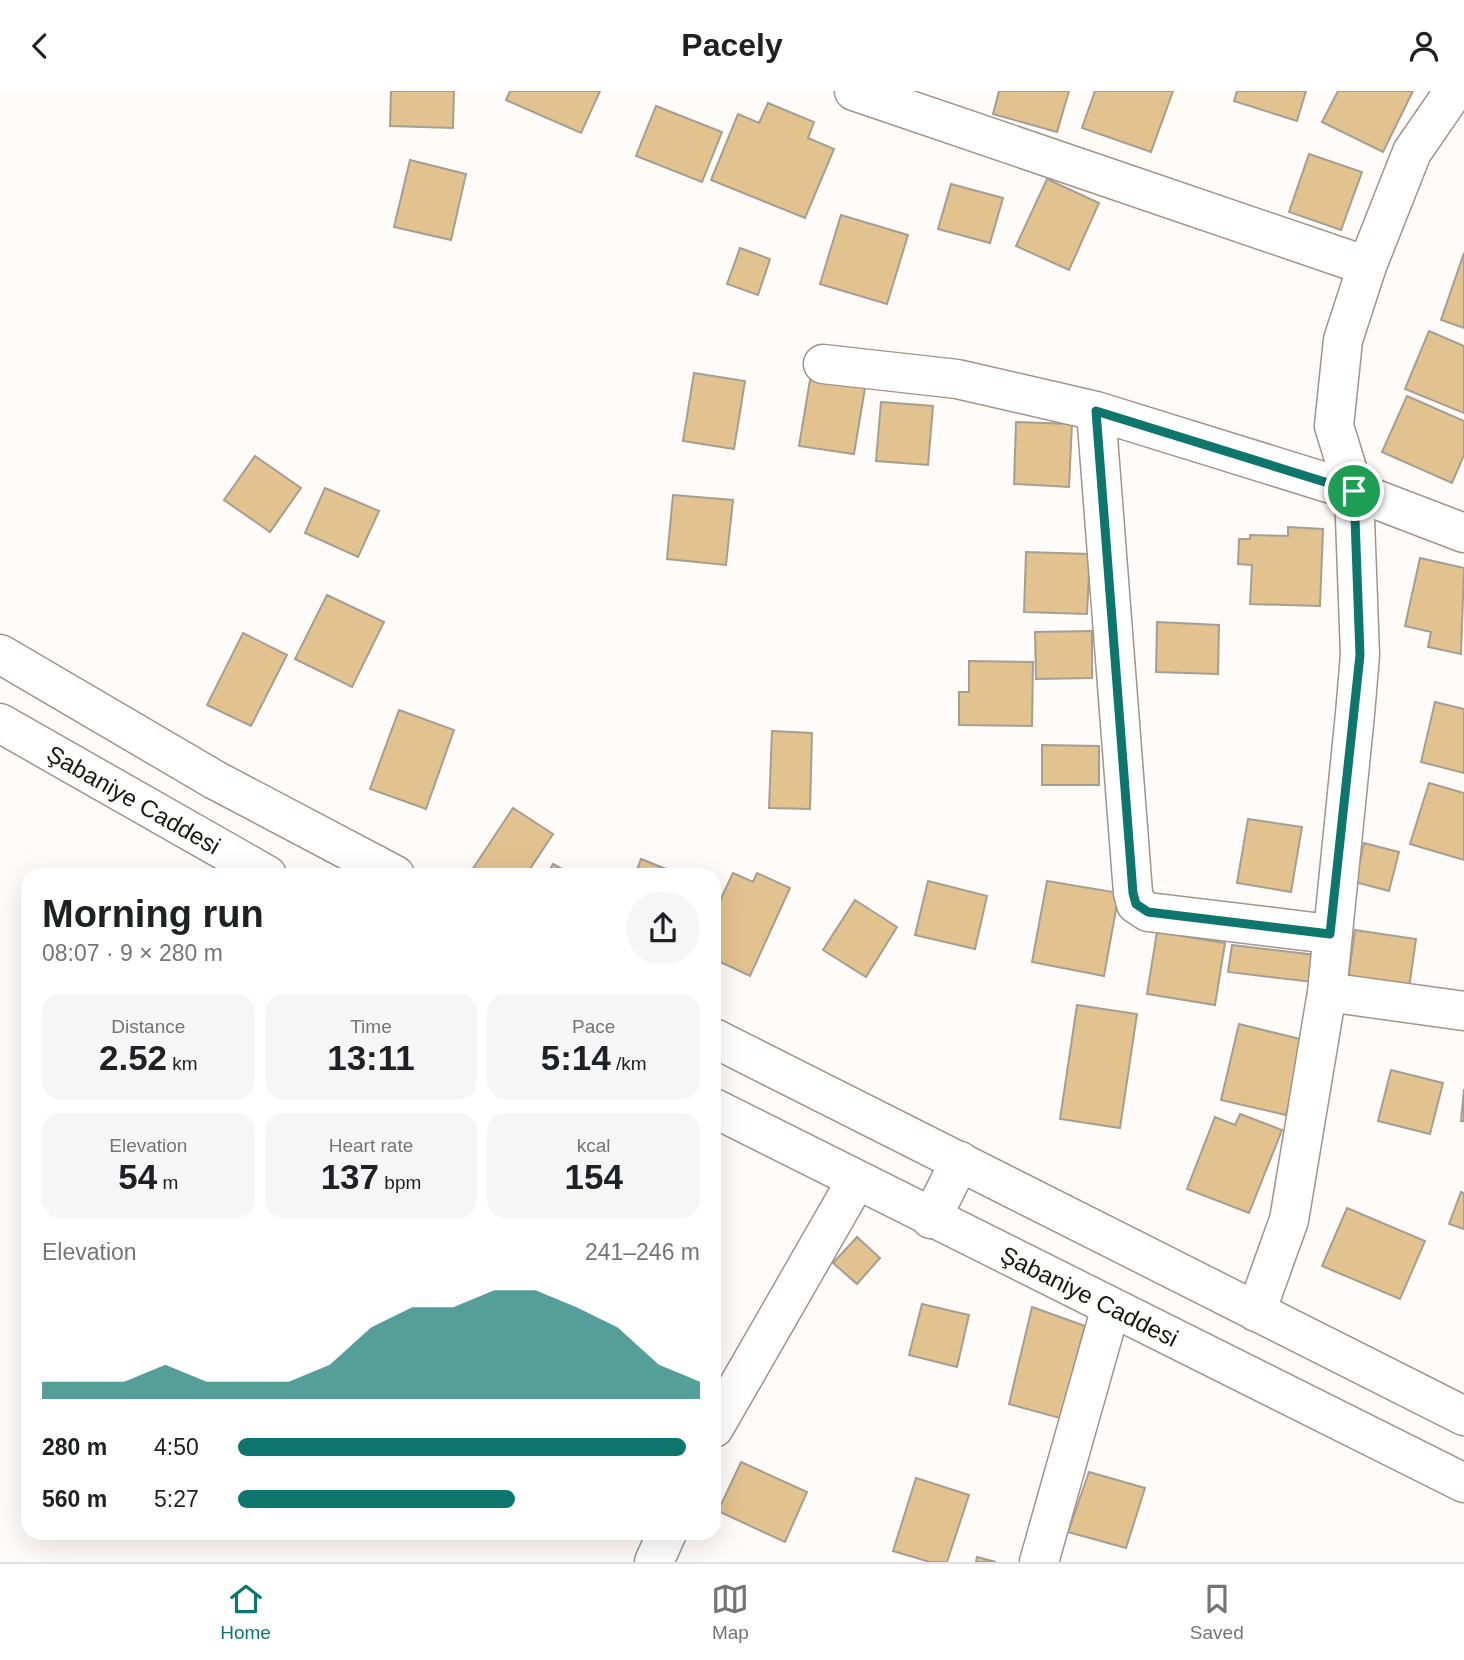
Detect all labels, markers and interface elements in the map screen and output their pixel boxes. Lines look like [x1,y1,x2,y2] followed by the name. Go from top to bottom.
[21,27,59,65] icon: back
[681,27,783,63] text: Pacely
[1405,27,1443,65] icon: person
[1324,461,1384,521] pin
[1335,472,1373,510] icon: arrive
[42,739,225,859] street label: Şabaniye Caddesi
[626,891,700,965] button: share
[42,893,264,935] text: Morning run
[42,940,223,966] text: 08:07 · 9 × 280 m
[111,1016,185,1037] text: Distance
[350,1016,392,1037] text: Time
[572,1016,615,1037] text: Pace
[99,1038,167,1077] text: 2.52
[327,1038,415,1077] text: 13:11
[541,1038,611,1077] text: 5:14
[167,1053,198,1074] text: km
[611,1053,647,1074] text: /km
[109,1135,187,1156] text: Elevation
[329,1135,413,1156] text: Heart rate
[577,1135,611,1156] text: kcal
[118,1157,157,1196] text: 54
[321,1157,379,1196] text: 137
[564,1157,623,1196] text: 154
[157,1172,178,1193] text: m
[379,1172,421,1193] text: bpm
[42,1239,137,1265] text: Elevation
[585,1239,700,1265] text: 241–246 m
[996,1240,1183,1351] street label: Şabaniye Caddesi
[42,1434,107,1460] text: 280 m
[154,1434,199,1460] text: 4:50
[42,1486,107,1512] text: 560 m
[154,1486,199,1512] text: 5:27
[220,1580,271,1644] tab: Home
[711,1580,749,1644] tab: Map
[1190,1580,1244,1644] tab: Saved

